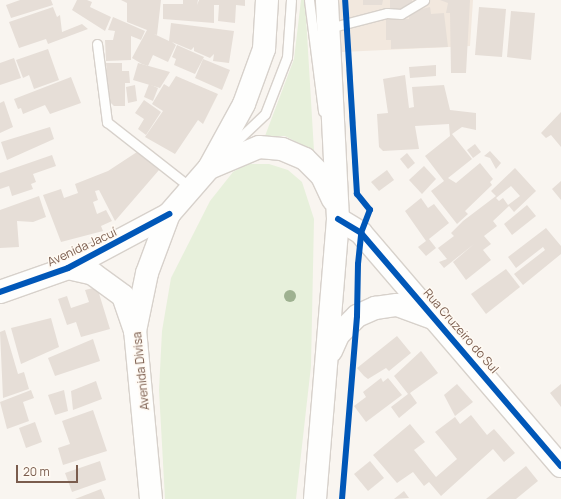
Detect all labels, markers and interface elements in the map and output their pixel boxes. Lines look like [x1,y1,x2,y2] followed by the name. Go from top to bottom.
[45,225,119,269] street label: Avenida Jacuí
[420,286,502,376] street label: Rua Cruzeiro do Sul
[130,331,152,411] street label: Avenida Divisa
[18,457,80,483] scale bar
[23,463,50,480] text: 20 m

